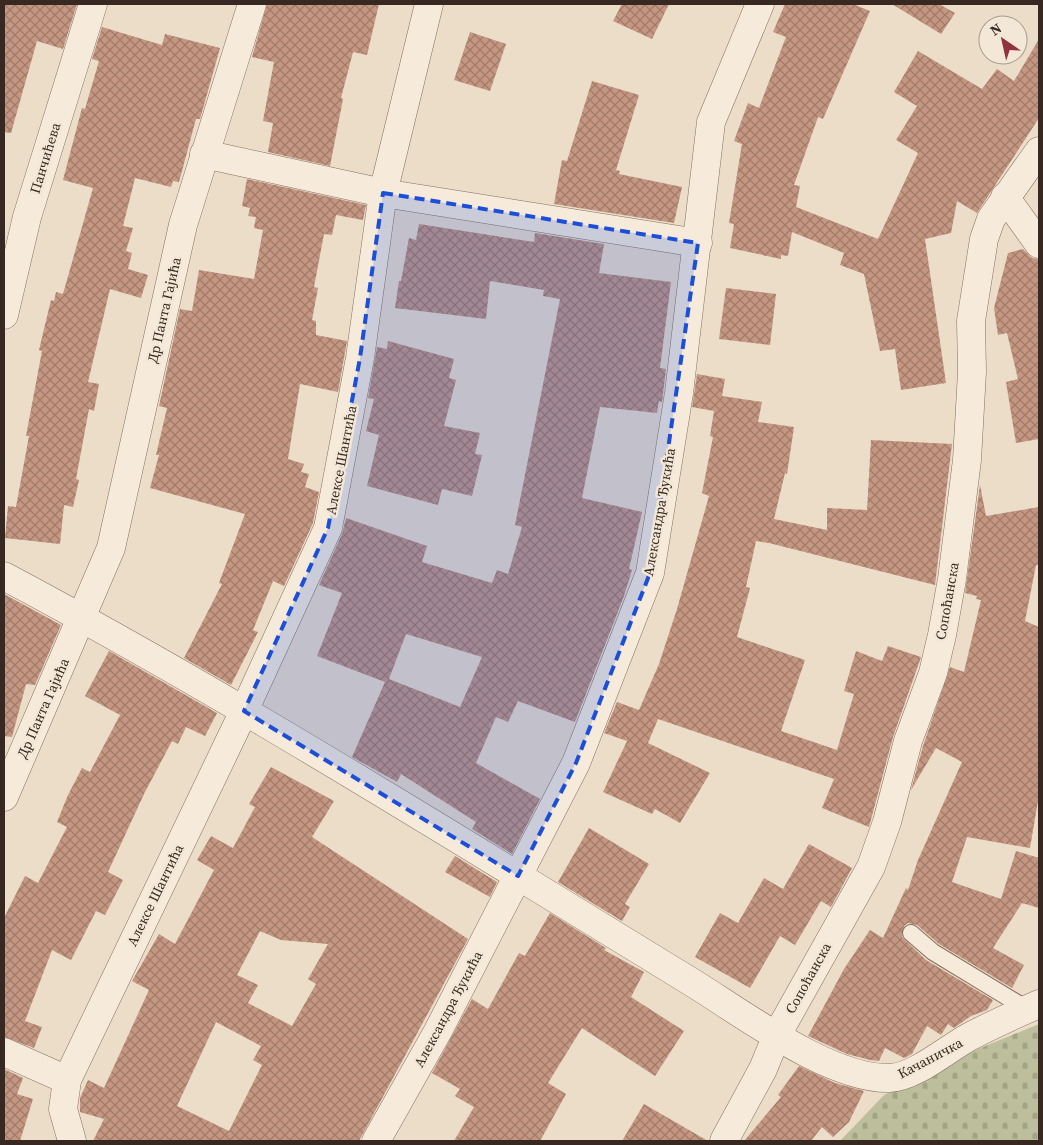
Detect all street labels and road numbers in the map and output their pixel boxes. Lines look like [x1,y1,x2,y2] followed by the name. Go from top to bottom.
[25,119,66,196] street label: Панчићева
[142,254,186,365] street label: Др Панта Гајића
[321,403,362,516] street label: Алексе Шантића
[638,446,680,578] street label: Александра Ђукића
[930,560,964,641] street label: Сопоћанска
[12,654,74,761] street label: Др Панта Гајића
[122,840,189,949] street label: Алексе Шантића
[780,938,836,1017] street label: Сопоћанска
[409,946,488,1071] street label: Александра Ђукића
[894,1032,967,1083] street label: Качаничка

